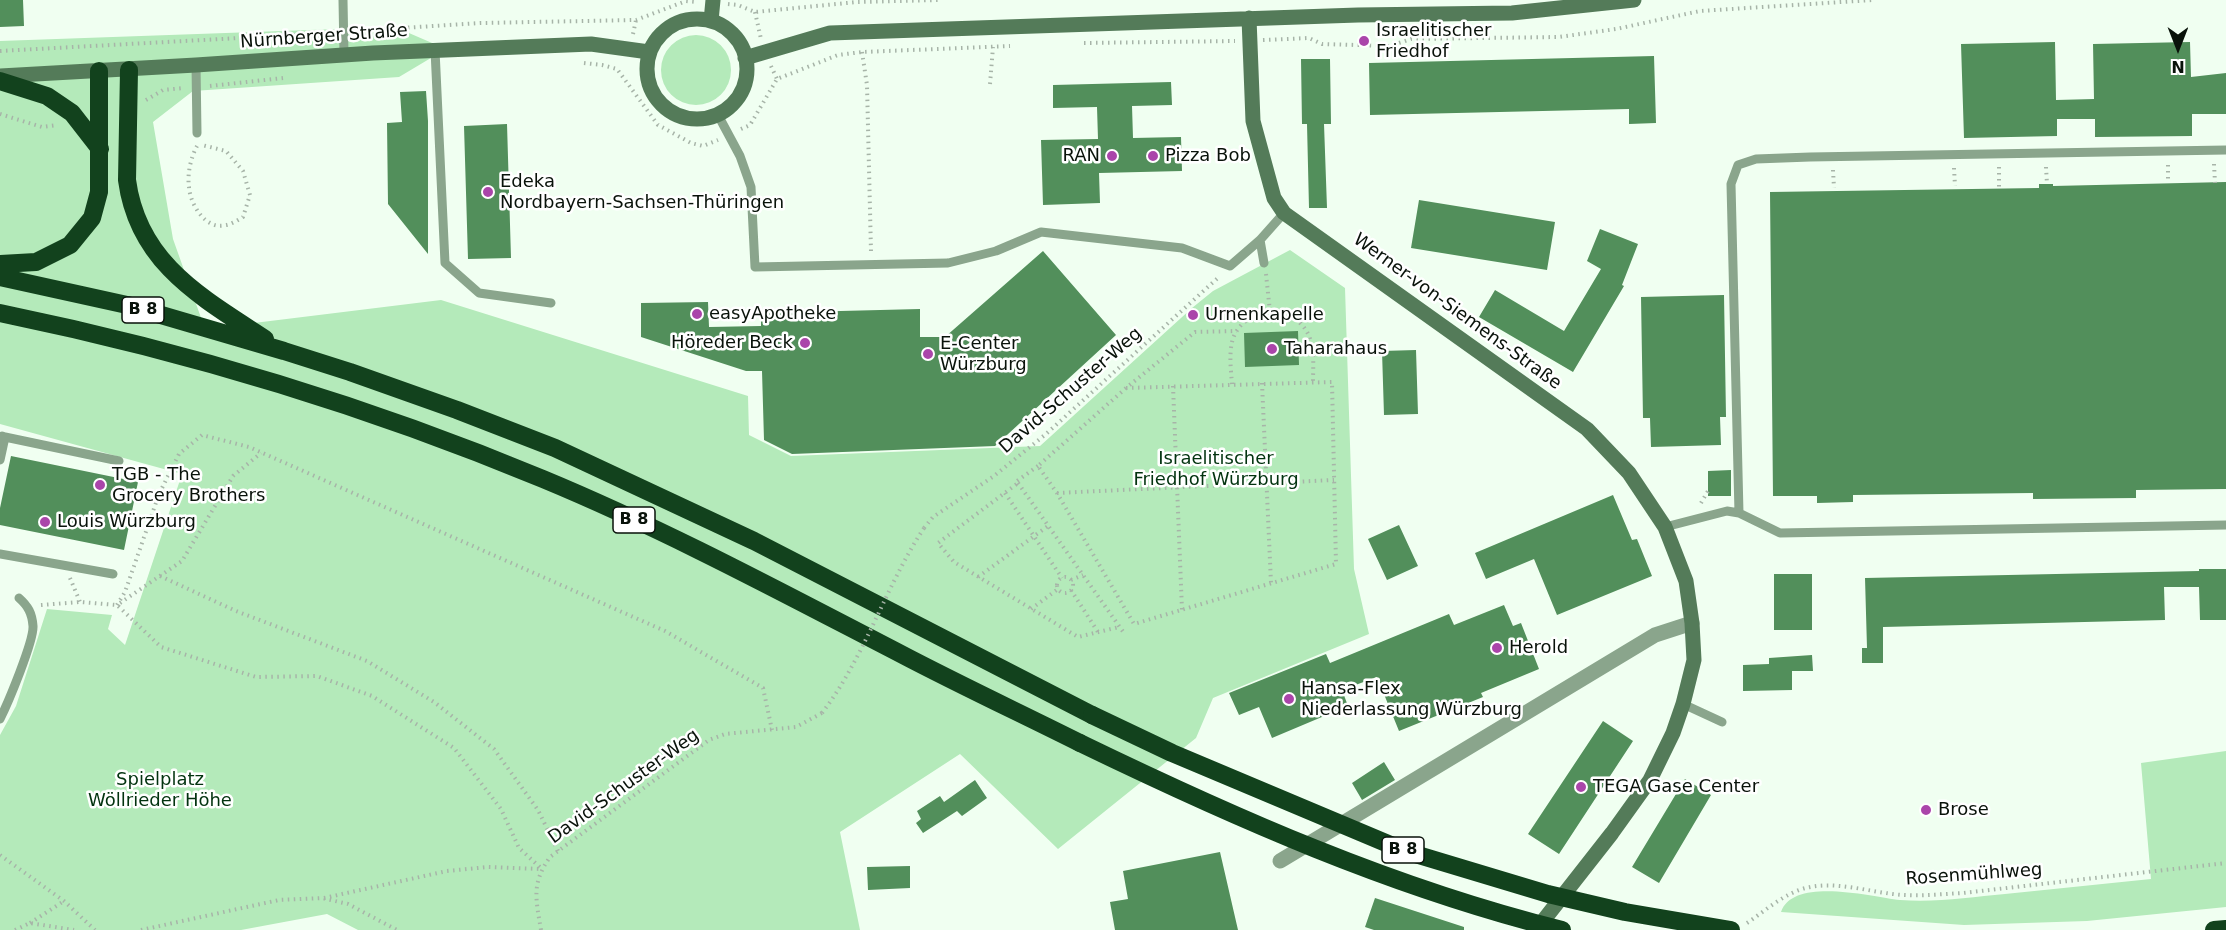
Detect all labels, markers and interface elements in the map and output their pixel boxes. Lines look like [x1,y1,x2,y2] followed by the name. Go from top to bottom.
[2148,18,2208,78] north arrow
[240,20,408,54] street label: Nürnberger Straße
[1376,20,1491,63] place label: Israelitischer Friedhof
[1357,34,1371,48] marker: Israelitischer Friedhof
[2171,57,2185,76] text: N
[1062,145,1100,167] place label: RAN
[1165,145,1251,167] place label: Pizza Bob
[1105,149,1119,163] marker: RAN
[1146,149,1160,163] marker: Pizza Bob
[500,171,784,213] place label: Edeka Nordbayern-Sachsen-Thüringen
[481,185,495,199] marker: Edeka Nordbayern-Sachsen-Thüringen
[1349,229,1565,395] street label: Werner-von-Siemens-Straße
[122,297,164,323] road number: B 8
[709,303,836,325] place label: easyApotheke
[1205,304,1324,326] place label: Urnenkapelle
[690,307,704,321] marker: easyApotheke
[1186,308,1200,322] marker: Urnenkapelle
[995,323,1147,459] street label: David-Schuster-Weg
[671,332,793,354] place label: Höreder Beck
[940,333,1027,376] place label: E-Center Würzburg
[798,336,812,350] marker: Höreder Beck
[1284,338,1387,360] place label: Taharahaus
[1265,342,1279,356] marker: Taharahaus
[921,347,935,361] marker: E-Center Würzburg
[1133,448,1299,490] park label: Israelitischer Friedhof Würzburg
[112,464,265,506] place label: TGB - The Grocery Brothers
[93,478,107,492] marker: TGB - The Grocery Brothers
[613,507,655,533] road number: B 8
[57,511,196,533] place label: Louis Würzburg
[38,515,52,529] marker: Louis Würzburg
[1509,637,1568,659] place label: Herold
[1490,641,1504,655] marker: Herold
[1301,678,1522,720] place label: Hansa-Flex Niederlassung Würzburg
[1282,692,1296,706] marker: Hansa-Flex Niederlassung Würzburg
[544,725,704,849] street label: David-Schuster-Weg
[88,769,232,812] park label: Spielplatz Wöllrieder Höhe
[1593,776,1759,798] place label: TEGA Gase Center
[1574,780,1588,794] marker: TEGA Gase Center
[1938,799,1989,821] place label: Brose
[1919,803,1933,817] marker: Brose
[1382,837,1424,863] road number: B 8
[1905,859,2043,891] street label: Rosenmühlweg

